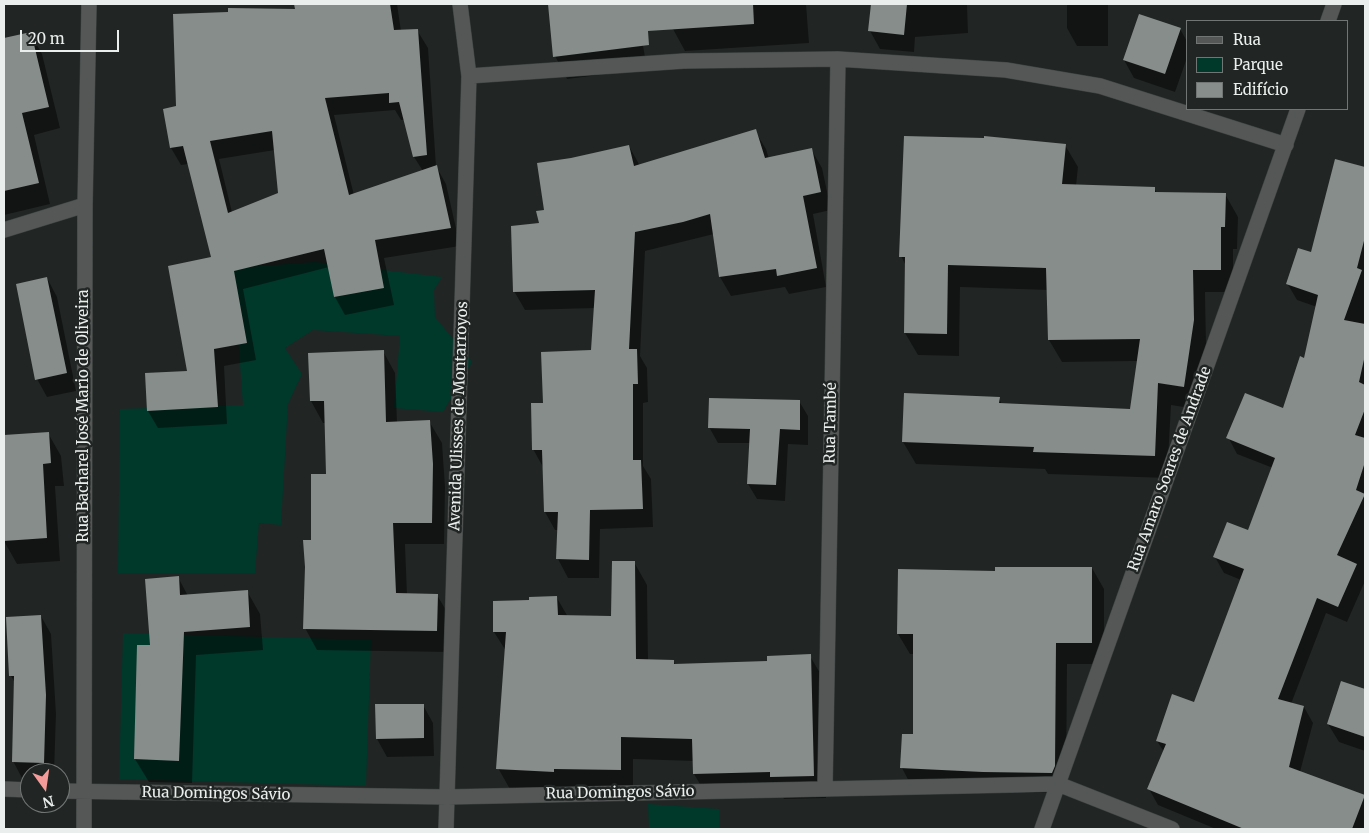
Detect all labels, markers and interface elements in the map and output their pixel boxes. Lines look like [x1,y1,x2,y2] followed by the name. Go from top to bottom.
[22,20,121,52] scale bar
[1186,20,1349,110] legend
[28,29,65,48] text: 20 m
[1233,30,1261,49] text: Rua
[1233,55,1283,74] text: Parque
[1233,80,1288,99] text: Edifício
[75,289,93,543] street label: Rua Bacharel José Mario de Oliveira
[446,301,472,531] street label: Avenida Ulisses de Montarroyos
[1125,364,1215,574] street label: Rua Amaro Soares de Andrade
[821,382,841,464] street label: Rua També
[20,763,70,813] north arrow
[545,783,695,803] street label: Rua Domingos Sávio
[141,784,291,804] street label: Rua Domingos Sávio
[41,792,56,812] text: N

